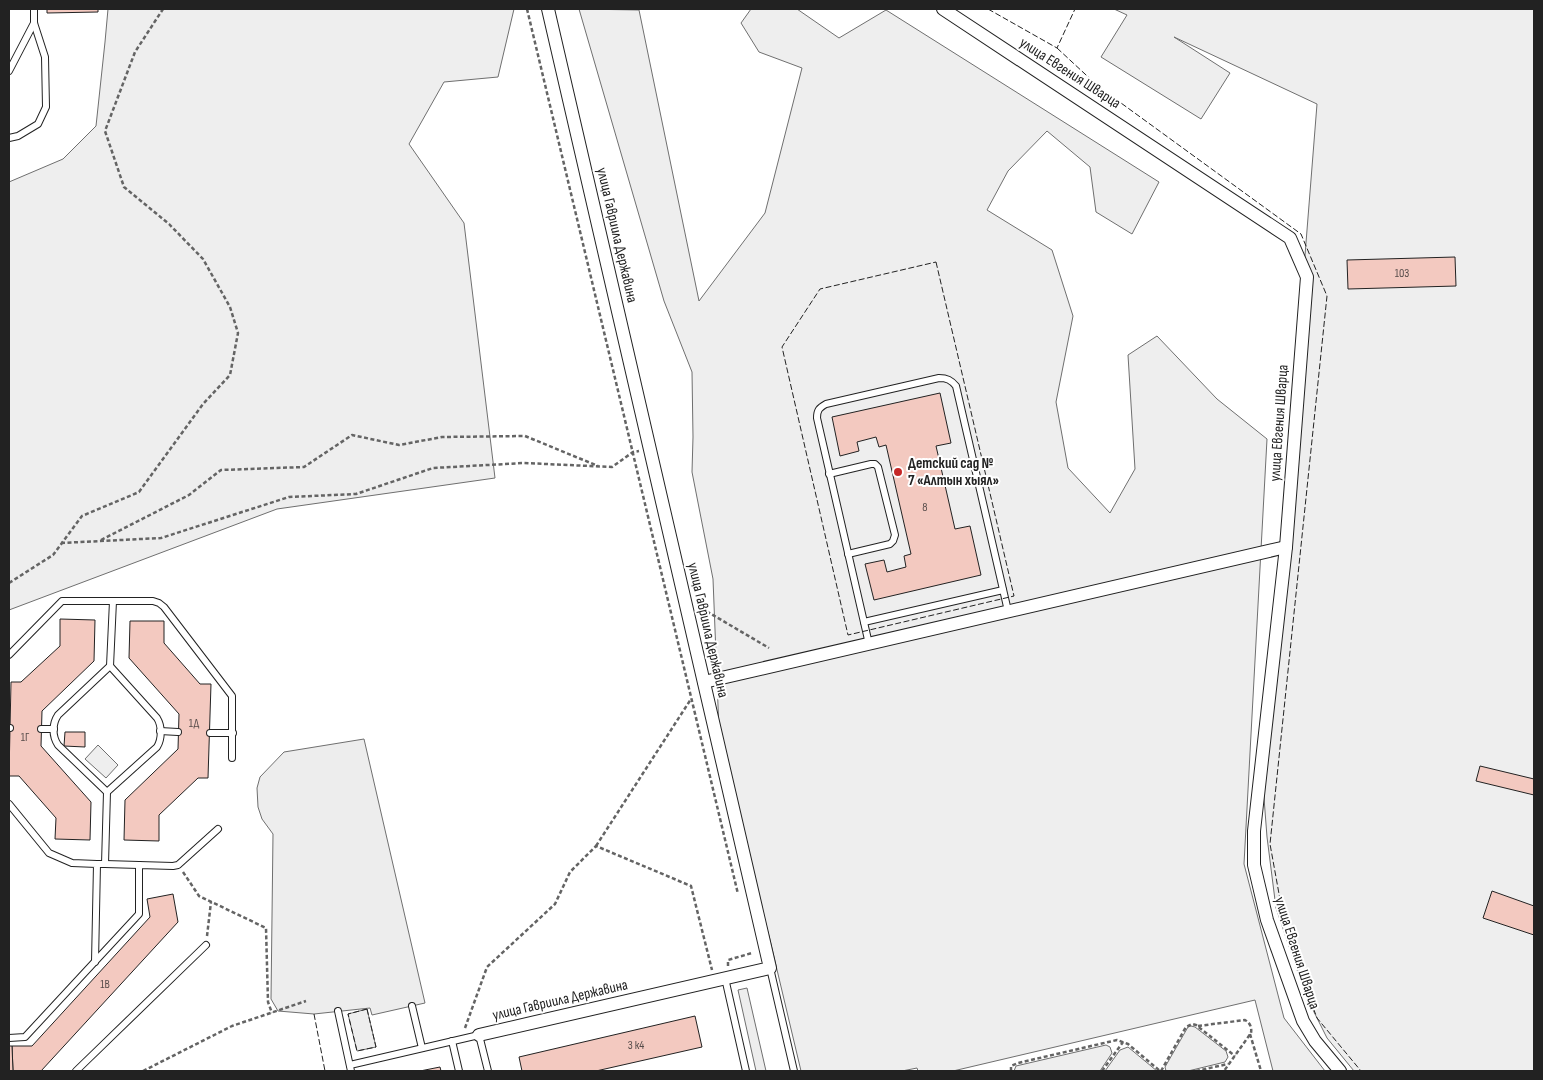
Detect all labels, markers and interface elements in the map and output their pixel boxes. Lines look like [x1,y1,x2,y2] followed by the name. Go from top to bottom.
[1016,33,1124,113] street label: улица Евгения Шварца
[592,165,642,305] street label: улица Гавриила Державина
[1395,266,1409,281] house number: 103
[1265,364,1293,482] street label: улица Евгения Шварца
[908,454,999,490] place label: Детский сад № 7 «Алтын хыял»
[892,466,904,478] marker: Детский сад № 7 «Алтын хыял»
[922,500,928,515] house number: 8
[683,560,733,700] street label: улица Гавриила Державина
[189,716,199,731] house number: 1Д
[21,730,30,745] house number: 1Г
[1270,894,1324,1012] street label: улица Евгения Шварца
[490,975,630,1025] street label: улица Гавриила Державина
[100,977,110,992] house number: 1В
[628,1038,644,1053] house number: 3 к4

